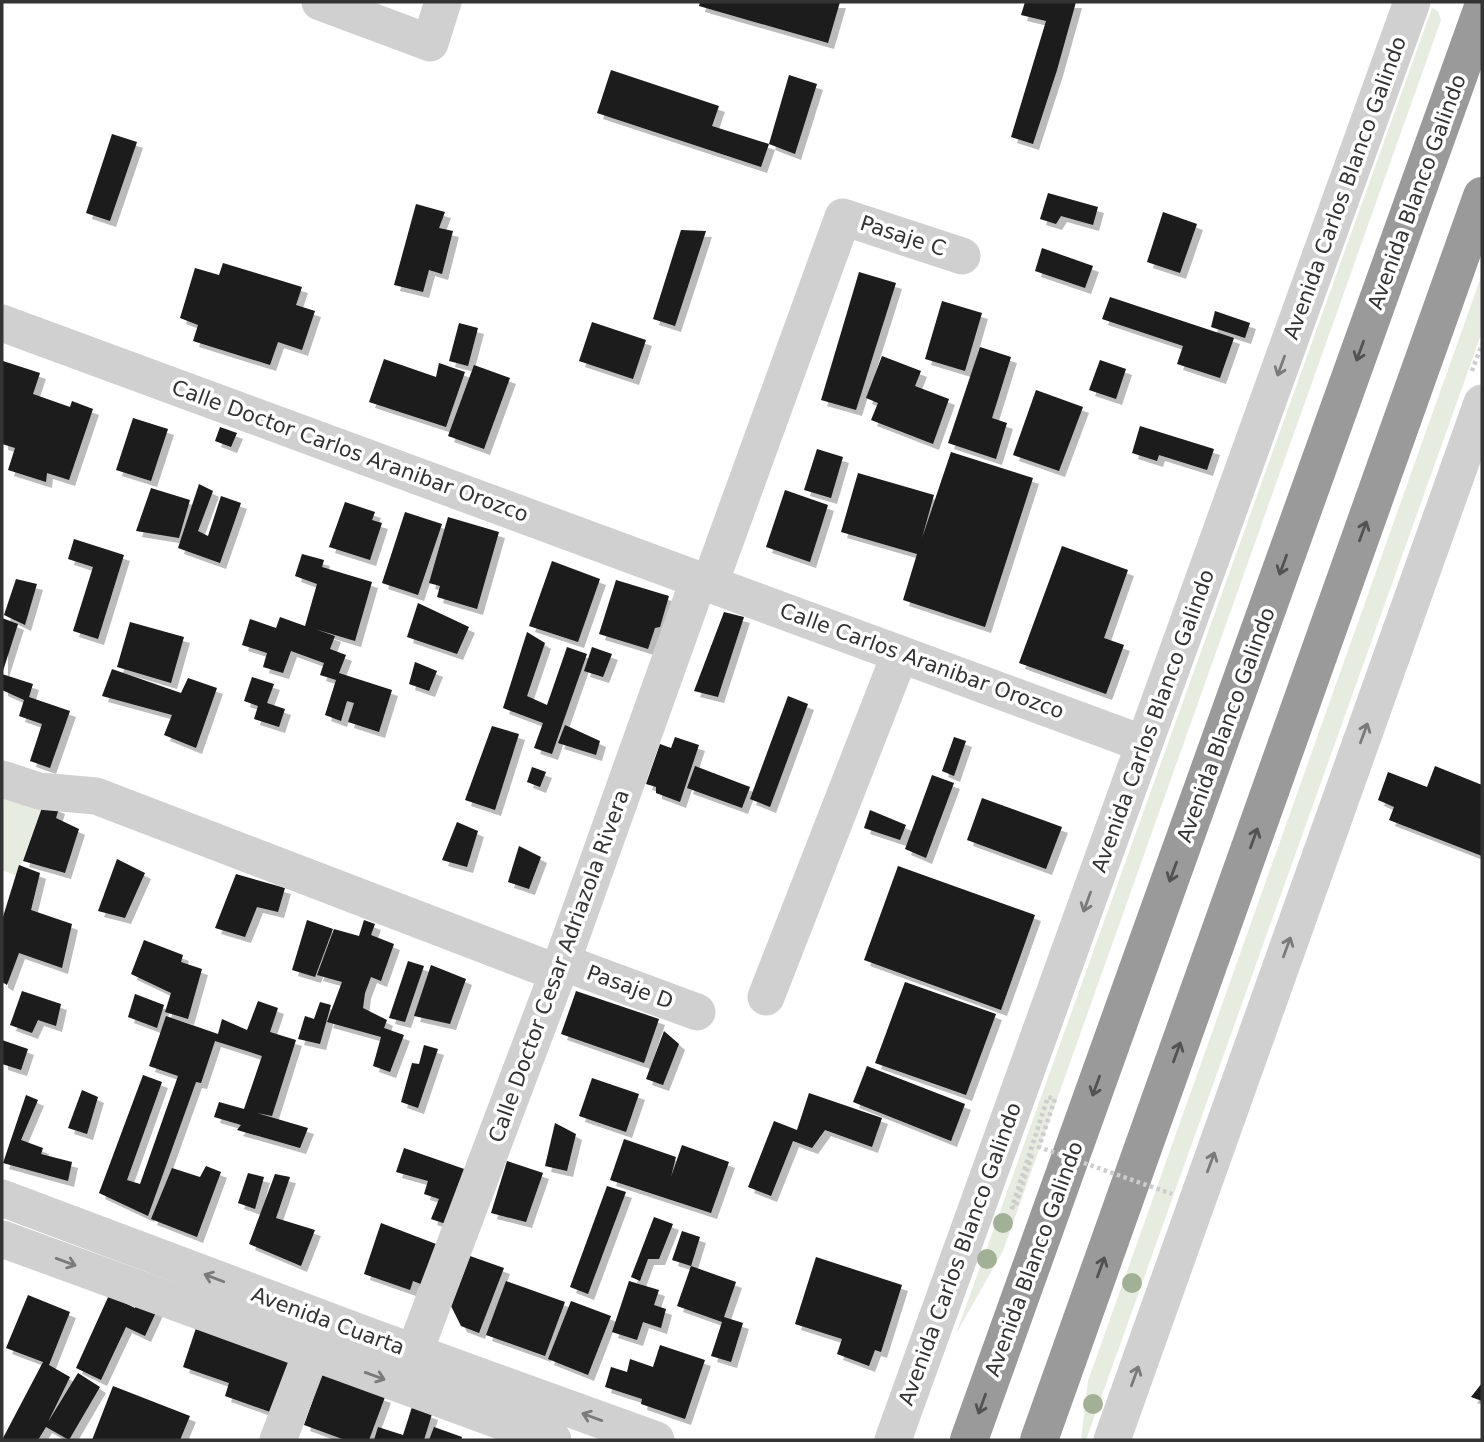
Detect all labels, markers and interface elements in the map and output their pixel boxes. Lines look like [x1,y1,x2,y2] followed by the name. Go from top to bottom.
[1279,33,1411,343] street label: Avenida Carlos Blanco Galindo
[1363,71,1471,313] street label: Avenida Blanco Galindo
[857,211,949,261] street label: Pasaje C
[1353,340,1365,362] one-way arrow
[1273,354,1286,376] one-way arrow
[168,375,532,527] street label: Calle Doctor Carlos Aranibar Orozco
[1358,521,1370,543] one-way arrow
[1276,554,1288,576] one-way arrow
[1087,566,1219,876] street label: Avenida Carlos Blanco Galindo
[777,598,1067,724] street label: Calle Carlos Aranibar Orozco
[1172,604,1280,846] street label: Avenida Blanco Galindo
[1359,723,1371,745] one-way arrow
[484,786,634,1146] street label: Calle Doctor Cesar Adriazola Rivera
[1249,828,1261,850] one-way arrow
[1166,860,1178,882] one-way arrow
[1080,891,1092,913] one-way arrow
[1282,937,1294,959] one-way arrow
[584,960,676,1014] street label: Pasaje D
[1172,1042,1185,1064] one-way arrow
[1089,1074,1101,1096] one-way arrow
[894,1099,1026,1409] street label: Avenida Carlos Blanco Galindo
[980,1138,1088,1380] street label: Avenida Blanco Galindo
[1206,1151,1218,1173] one-way arrow
[1096,1256,1108,1278] one-way arrow
[54,1257,76,1270] one-way arrow
[203,1271,225,1283] one-way arrow
[248,1282,408,1360] street label: Avenida Cuarta
[1129,1365,1142,1387] one-way arrow
[364,1371,386,1384] one-way arrow
[975,1393,987,1415] one-way arrow
[581,1410,603,1422] one-way arrow

